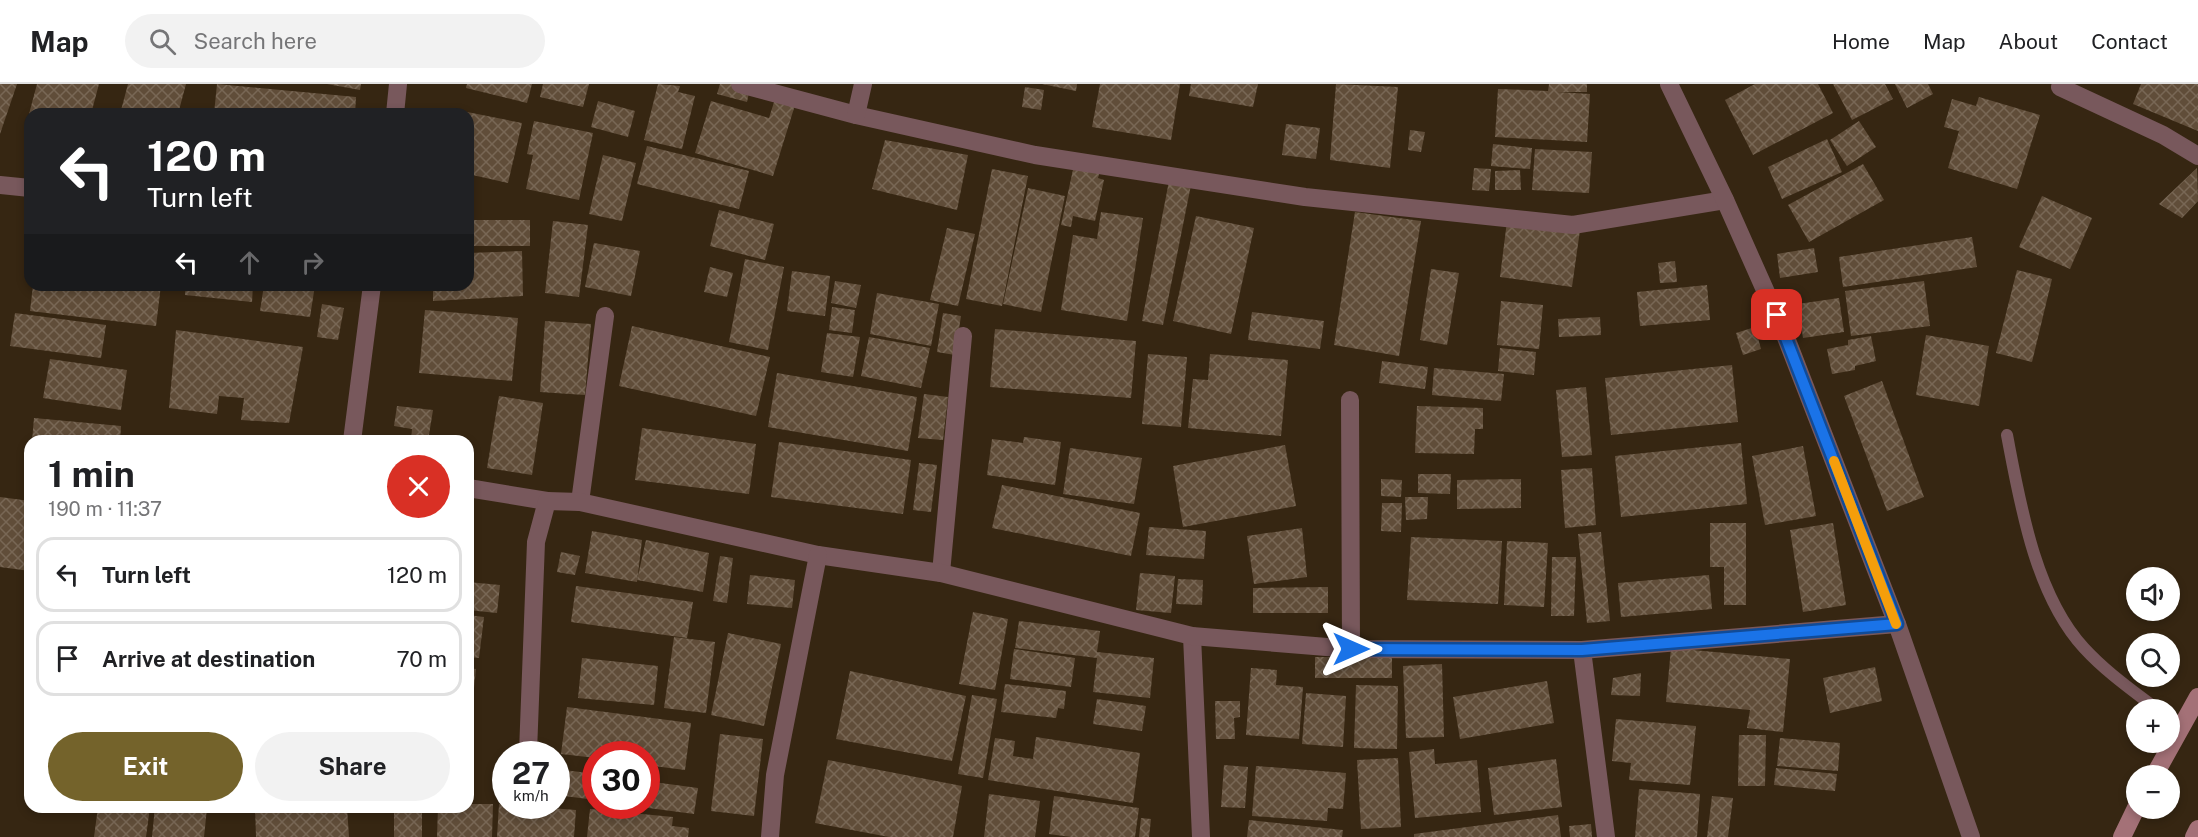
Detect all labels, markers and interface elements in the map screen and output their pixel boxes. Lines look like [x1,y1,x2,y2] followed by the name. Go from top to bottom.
[125,14,545,68] search box
[30,25,89,58] text: Map
[146,25,179,58] icon: search
[194,28,317,54] text: Search here
[1832,29,1890,54] text: Home
[1923,29,1966,54] text: Map
[1999,29,2058,54] text: About
[2091,29,2168,54] text: Contact
[147,131,266,180] text: 120 m
[48,132,126,210] icon: left
[147,181,253,213] text: Turn left
[170,246,203,279] icon: left
[233,246,266,279] icon: ahead
[296,246,329,279] icon: right
[1751,289,1802,340] pin
[1760,298,1793,331] icon: arrive
[48,453,135,495] text: 1 min
[387,455,450,518] button: close
[48,497,162,521] text: 190 m · 11:37
[51,558,84,591] icon: left
[102,562,191,588] text: Turn left
[387,562,447,588] text: 120 m
[2126,567,2180,819] map controls
[2126,567,2180,621] button: sound
[1319,617,1383,681] position arrow
[2126,633,2180,687] button: search
[51,642,84,675] icon: arrive
[102,646,315,672] text: Arrive at destination
[396,646,447,672] text: 70 m
[2126,699,2180,753] button: +
[48,732,243,801] button: Exit
[255,732,450,801] button: Share
[582,741,660,819] speed limit sign: 30
[512,755,550,791] text: 27
[2126,765,2180,819] button: −
[513,787,549,804] text: km/h

